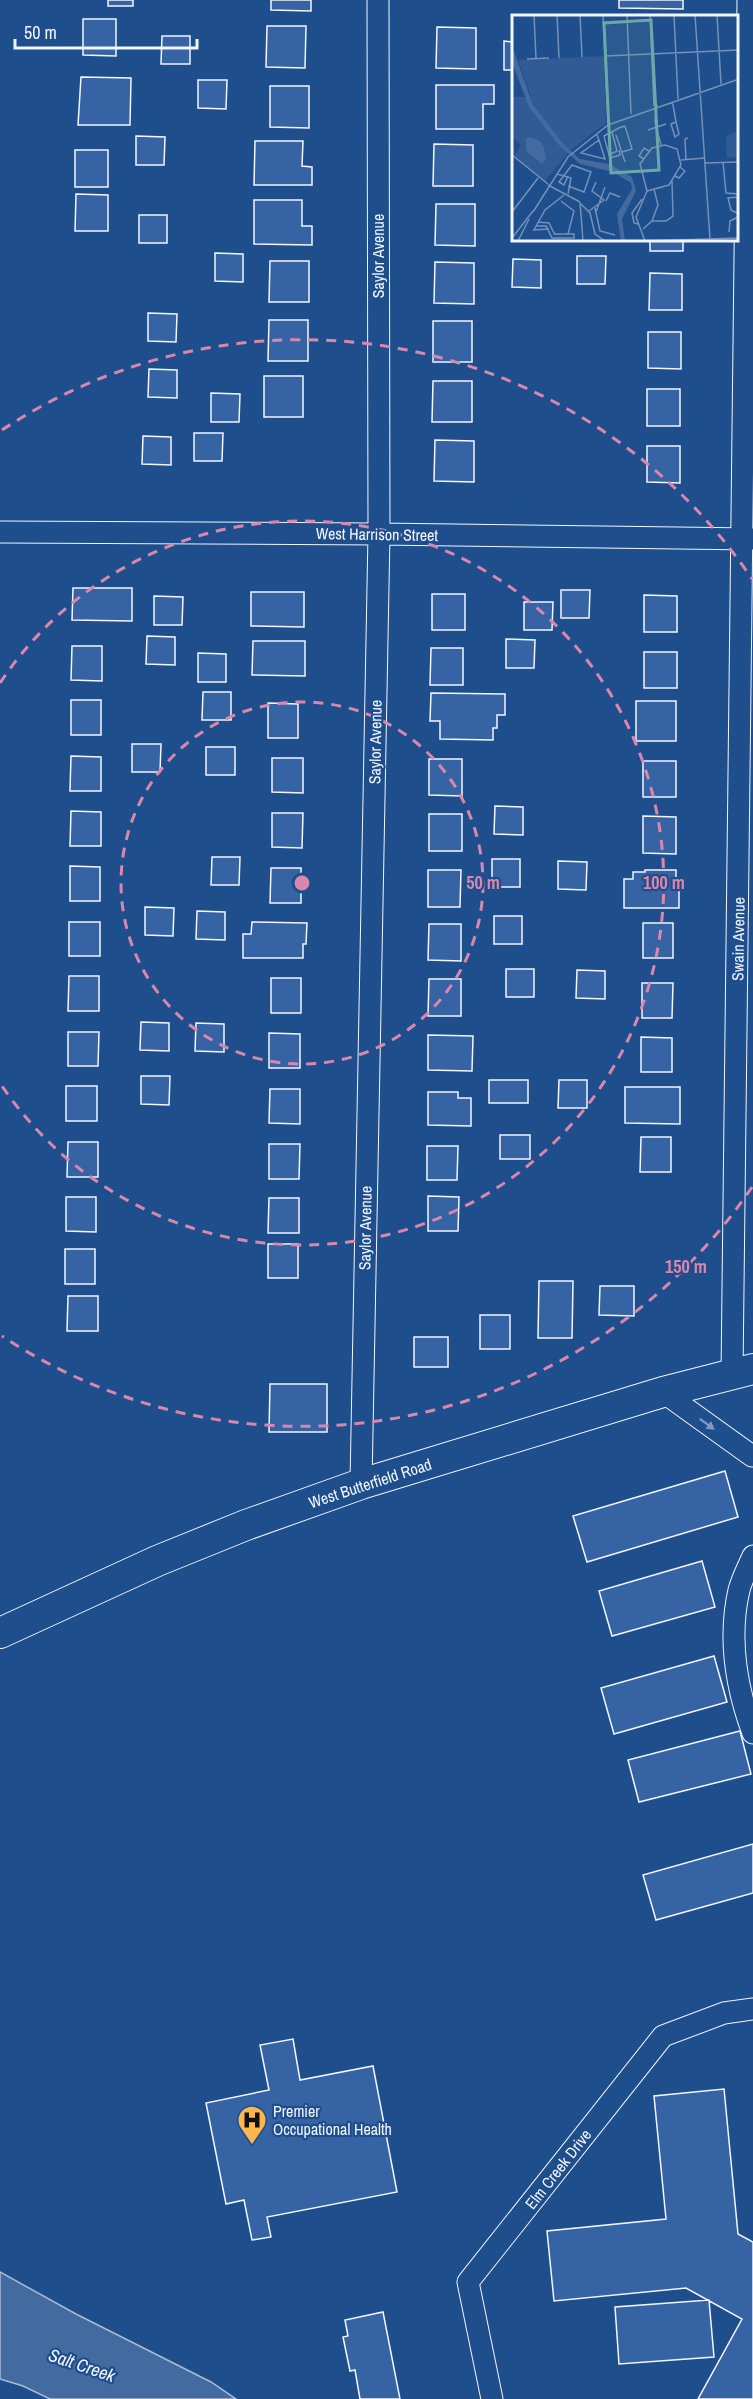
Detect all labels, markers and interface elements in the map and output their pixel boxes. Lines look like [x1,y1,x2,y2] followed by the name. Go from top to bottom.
[15,12,196,50] scale bar
[512,15,738,242] inset map
[24,20,57,45] text: 50 m
[367,214,389,298] street label: Saylor Avenue
[316,522,439,546] street label: West Harrison Street
[363,700,387,784] street label: Saylor Avenue
[466,870,500,895] text: 50 m
[643,870,685,895] text: 100 m
[292,873,312,893] centre of rings
[726,897,750,981] street label: Swain Avenue
[353,1186,377,1270] street label: Saylor Avenue
[665,1254,707,1279] text: 150 m
[699,1418,715,1430] one-way arrow
[306,1453,434,1513] street label: West Butterfield Road
[273,2100,392,2140] place label: Premier Occupational Health
[236,2104,268,2146] hospital icon: Premier Occupational Health
[520,2124,596,2214] street label: Elm Creek Drive
[45,2342,119,2388] water label: Salt Creek

